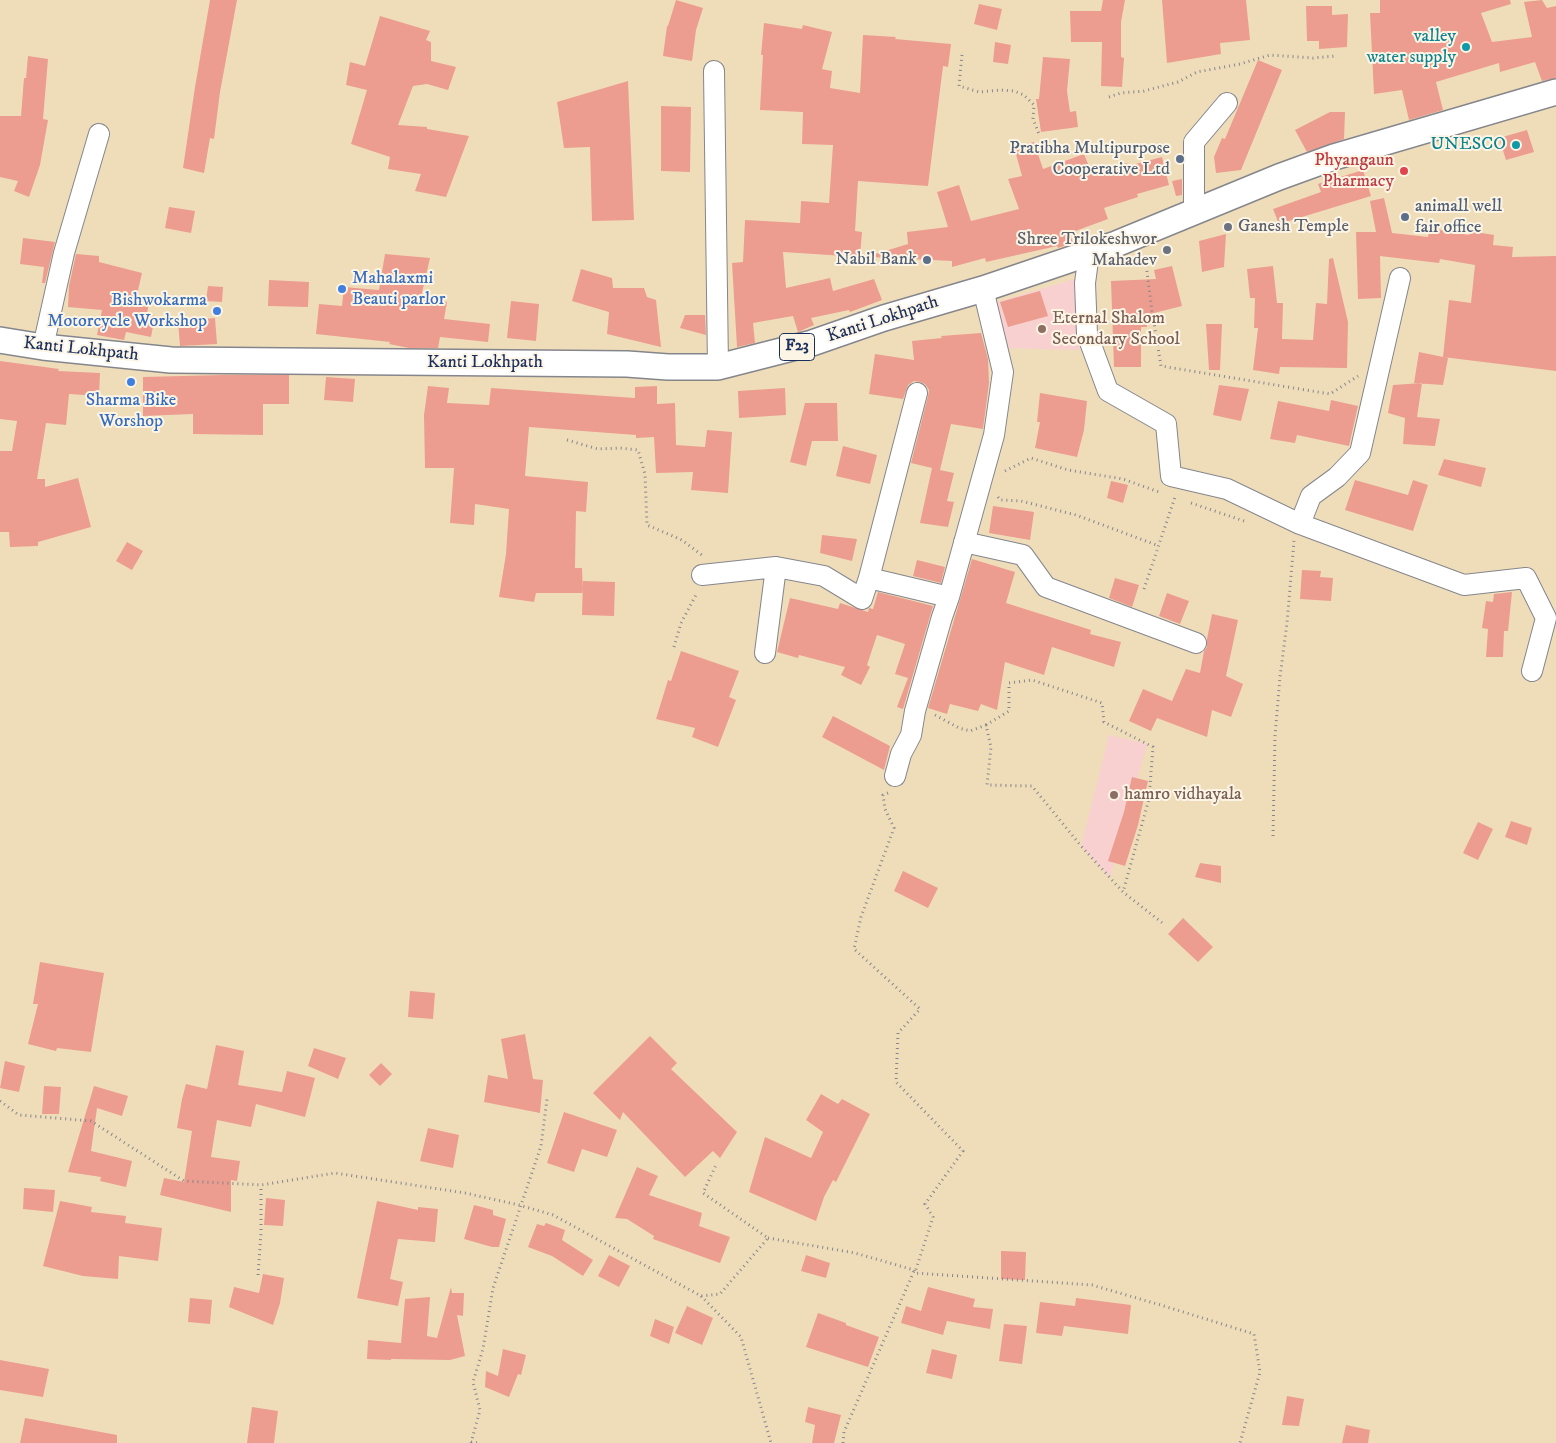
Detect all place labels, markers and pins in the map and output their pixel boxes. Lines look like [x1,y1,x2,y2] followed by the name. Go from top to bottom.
[1367,26,1456,68] place label: valley water supply
[1460,41,1472,53] marker: valley water supply
[1430,134,1506,156] place label: UNESCO
[1009,138,1170,180] place label: Pratibha Multipurpose Cooperative Ltd
[1510,139,1522,151] marker: UNESCO
[1314,150,1394,192] place label: Phyangaun Pharmacy
[1174,153,1186,165] marker: Pratibha Multipurpose Cooperative Ltd
[1398,165,1410,177] marker: Phyangaun Pharmacy
[1415,196,1502,238] place label: animall well fair office
[1399,211,1411,223] marker: animall well fair office
[1238,216,1349,238] place label: Ganesh Temple
[1222,221,1234,233] marker: Ganesh Temple
[1017,229,1157,272] place label: Shree Trilokeshwor Mahadev
[1161,244,1173,256] marker: Shree Trilokeshwor Mahadev
[835,249,917,271] place label: Nabil Bank
[921,254,933,266] marker: Nabil Bank
[352,268,445,310] place label: Mahalaxmi Beauti parlor
[336,283,348,295] marker: Mahalaxmi Beauti parlor
[47,290,207,332] place label: Bishwokarma Motorcycle Workshop
[211,305,223,317] marker: Bishwokarma Motorcycle Workshop
[1052,308,1180,350] place label: Eternal Shalom Secondary School
[1036,323,1048,335] marker: Eternal Shalom Secondary School
[125,376,137,388] marker: Sharma Bike Worshop
[86,390,176,432] place label: Sharma Bike Worshop
[1124,784,1242,806] place label: hamro vidhayala
[1108,789,1120,801] marker: hamro vidhayala

